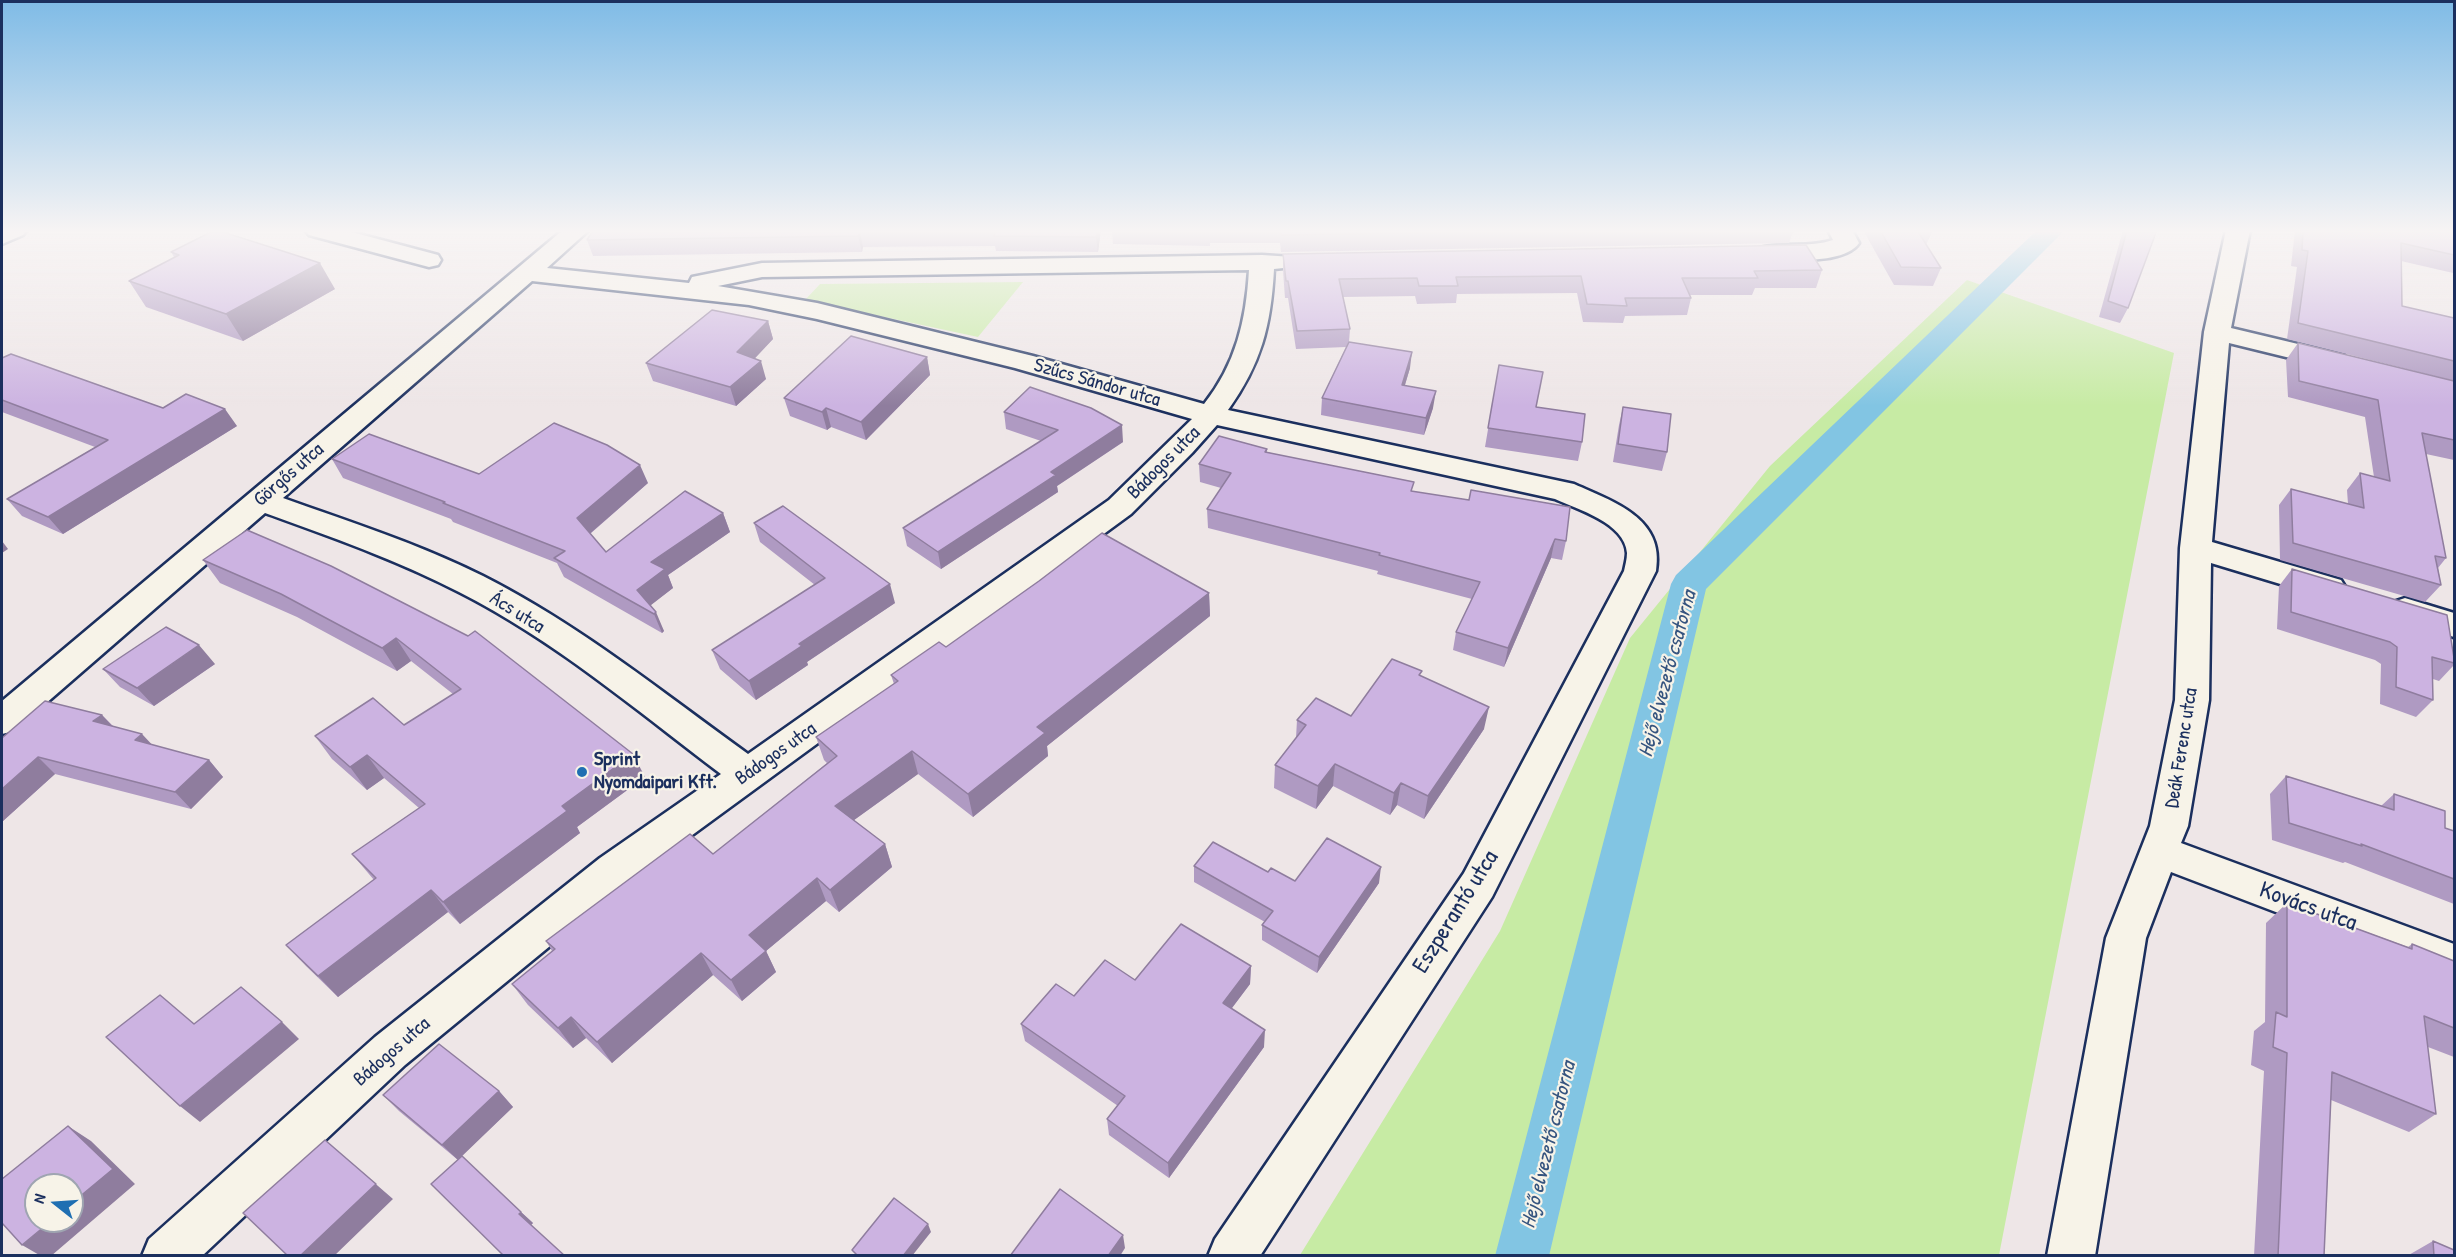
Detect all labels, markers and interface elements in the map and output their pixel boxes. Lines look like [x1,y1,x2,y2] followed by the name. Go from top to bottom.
[1031,353,1163,413] street label: Szűcs Sándor utca
[1122,421,1206,505] street label: Bádogos utca
[249,438,329,512] street label: Görgős utca
[485,587,549,639] street label: Ács utca
[1634,588,1702,760] water label: Hejő elvezető csatorna
[2161,686,2203,810] street label: Deák Ferenc utca
[731,717,821,791] street label: Bádogos utca
[594,748,717,795] place label: Sprint Nyomdaipari Kft.
[575,765,589,779] marker: Sprint Nyomdaipari Kft.
[1407,845,1505,979] street label: Eszperantó utca
[2255,876,2361,938] street label: Kovács utca
[349,1012,435,1092] street label: Bádogos utca
[1516,1059,1582,1231] water label: Hejő elvezető csatorna
[24,1173,84,1233] north arrow
[27,1191,50,1206] text: N

